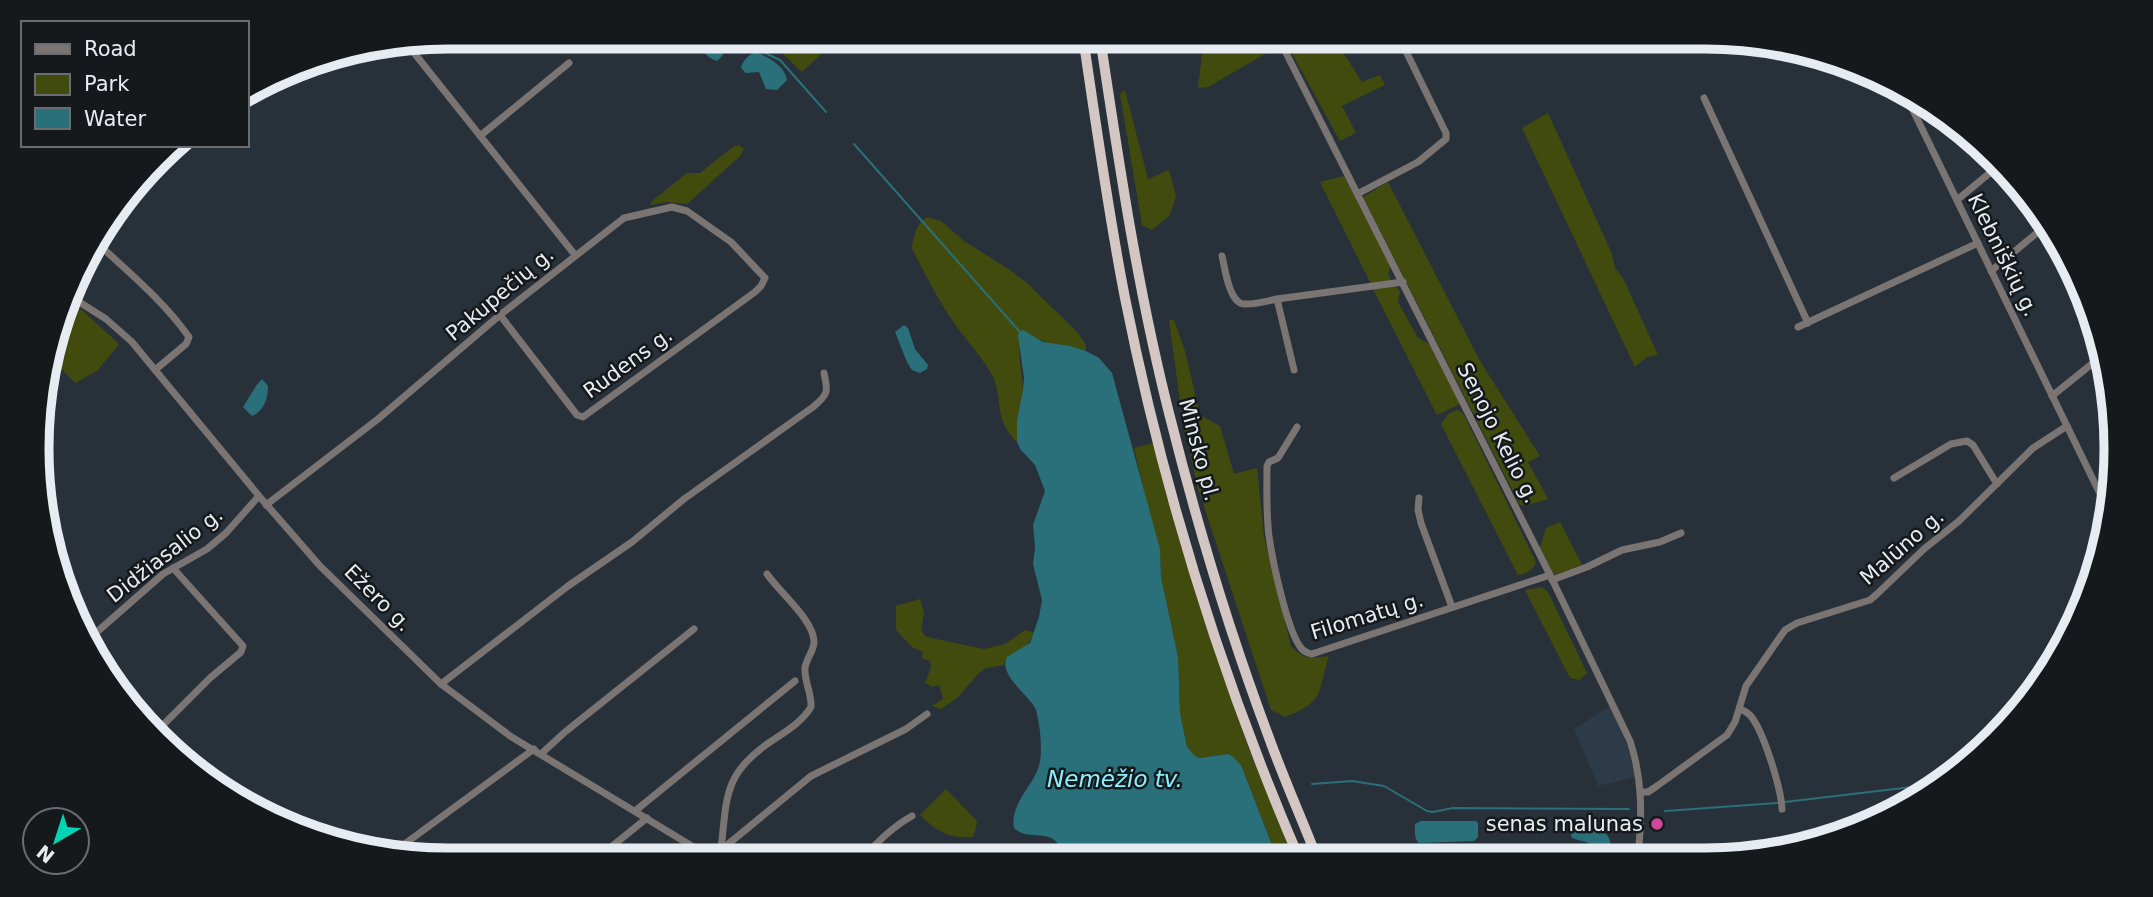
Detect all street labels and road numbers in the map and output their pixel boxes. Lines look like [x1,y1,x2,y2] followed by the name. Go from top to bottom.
[1963,190,2043,320] street label: Klebniškių g.
[441,242,559,346] street label: Pakupečių g.
[579,323,677,403] street label: Rudens g.
[1452,359,1544,507] street label: Senojo Kelio g.
[1174,396,1224,504] street label: Minsko pl.
[102,502,228,608] street label: Didžiasalio g.
[1855,504,1949,590] street label: Malūno g.
[339,559,417,637] street label: Ežero g.
[1308,587,1426,645] street label: Filomatų g.

